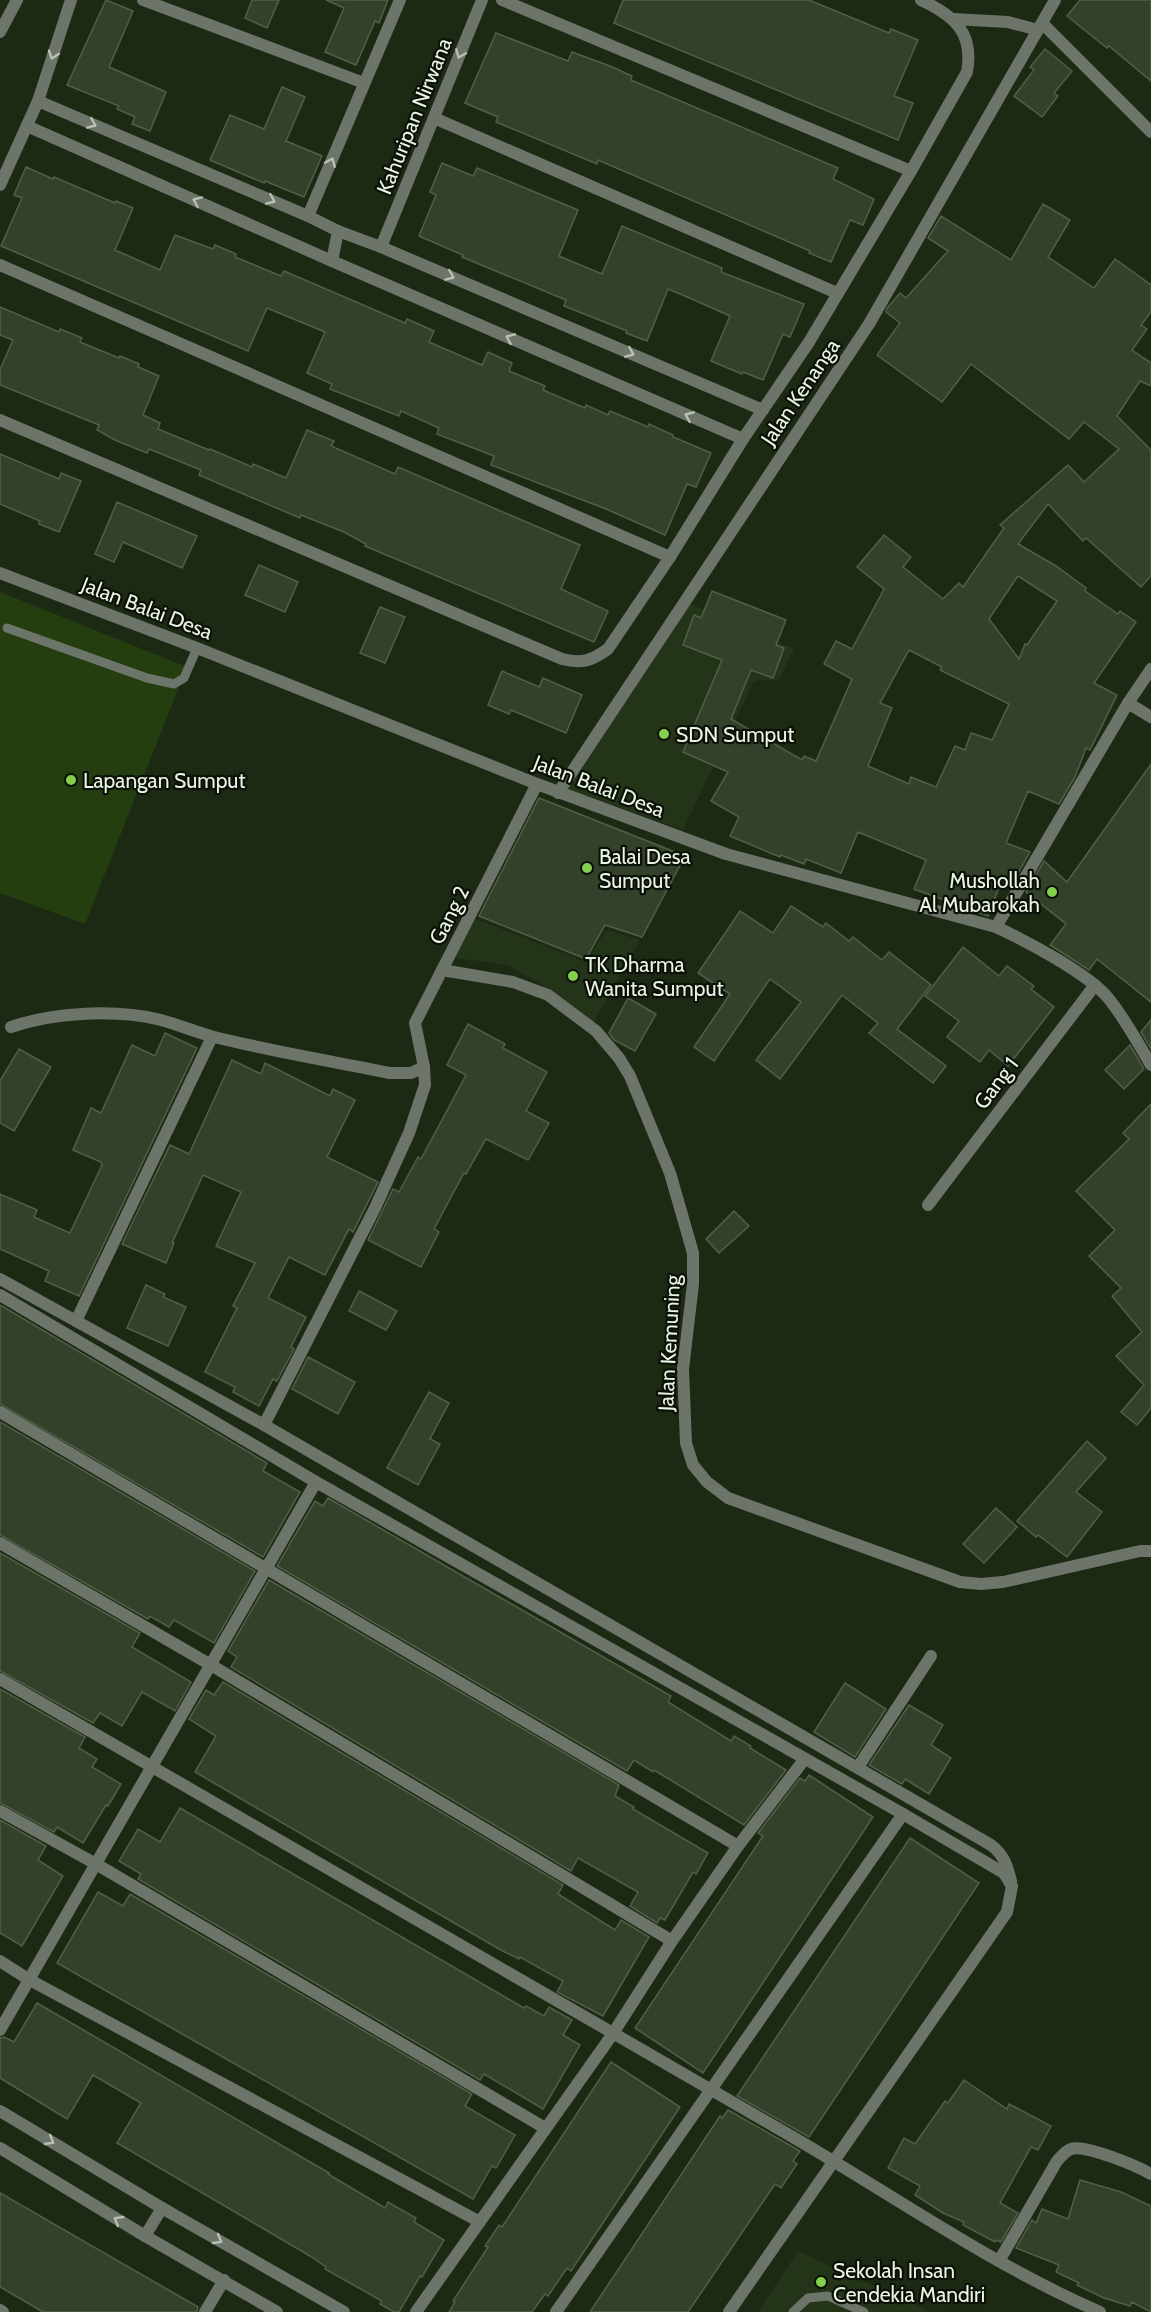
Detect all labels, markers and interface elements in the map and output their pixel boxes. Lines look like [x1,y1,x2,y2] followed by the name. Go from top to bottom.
[371,34,457,198] street label: Kahuripan Nirwana
[455,48,467,59] one-way arrow
[48,49,60,60] one-way arrow
[85,117,96,129] one-way arrow
[324,157,336,168] one-way arrow
[265,193,276,205] one-way arrow
[192,196,203,208] one-way arrow
[444,269,455,281] one-way arrow
[505,333,516,345] one-way arrow
[755,334,845,451] street label: Jalan Kenanga
[623,346,634,358] one-way arrow
[684,411,695,423] one-way arrow
[77,571,216,644] street label: Jalan Balai Desa
[676,722,794,747] place label: SDN Sumput
[657,727,671,741] marker: SDN Sumput
[529,749,668,822] street label: Jalan Balai Desa
[83,768,245,793] place label: Lapangan Sumput
[64,773,78,787] marker: Lapangan Sumput
[599,844,691,893] place label: Balai Desa Sumput
[580,861,594,875] marker: Balai Desa Sumput
[919,868,1040,917] place label: Mushollah Al Mubarokah
[424,882,474,948] street label: Gang 2
[1045,885,1059,899] marker: Mushollah Al Mubarokah
[585,952,724,1001] place label: TK Dharma Wanita Sumput
[566,969,580,983] marker: TK Dharma Wanita Sumput
[969,1052,1023,1114] street label: Gang 1
[653,1274,685,1413] street label: Jalan Kemuning
[44,2134,54,2146] one-way arrow
[114,2215,124,2227] one-way arrow
[212,2233,222,2244] one-way arrow
[833,2258,985,2307] place label: Sekolah Insan Cendekia Mandiri
[814,2275,828,2289] marker: Sekolah Insan Cendekia Mandiri

